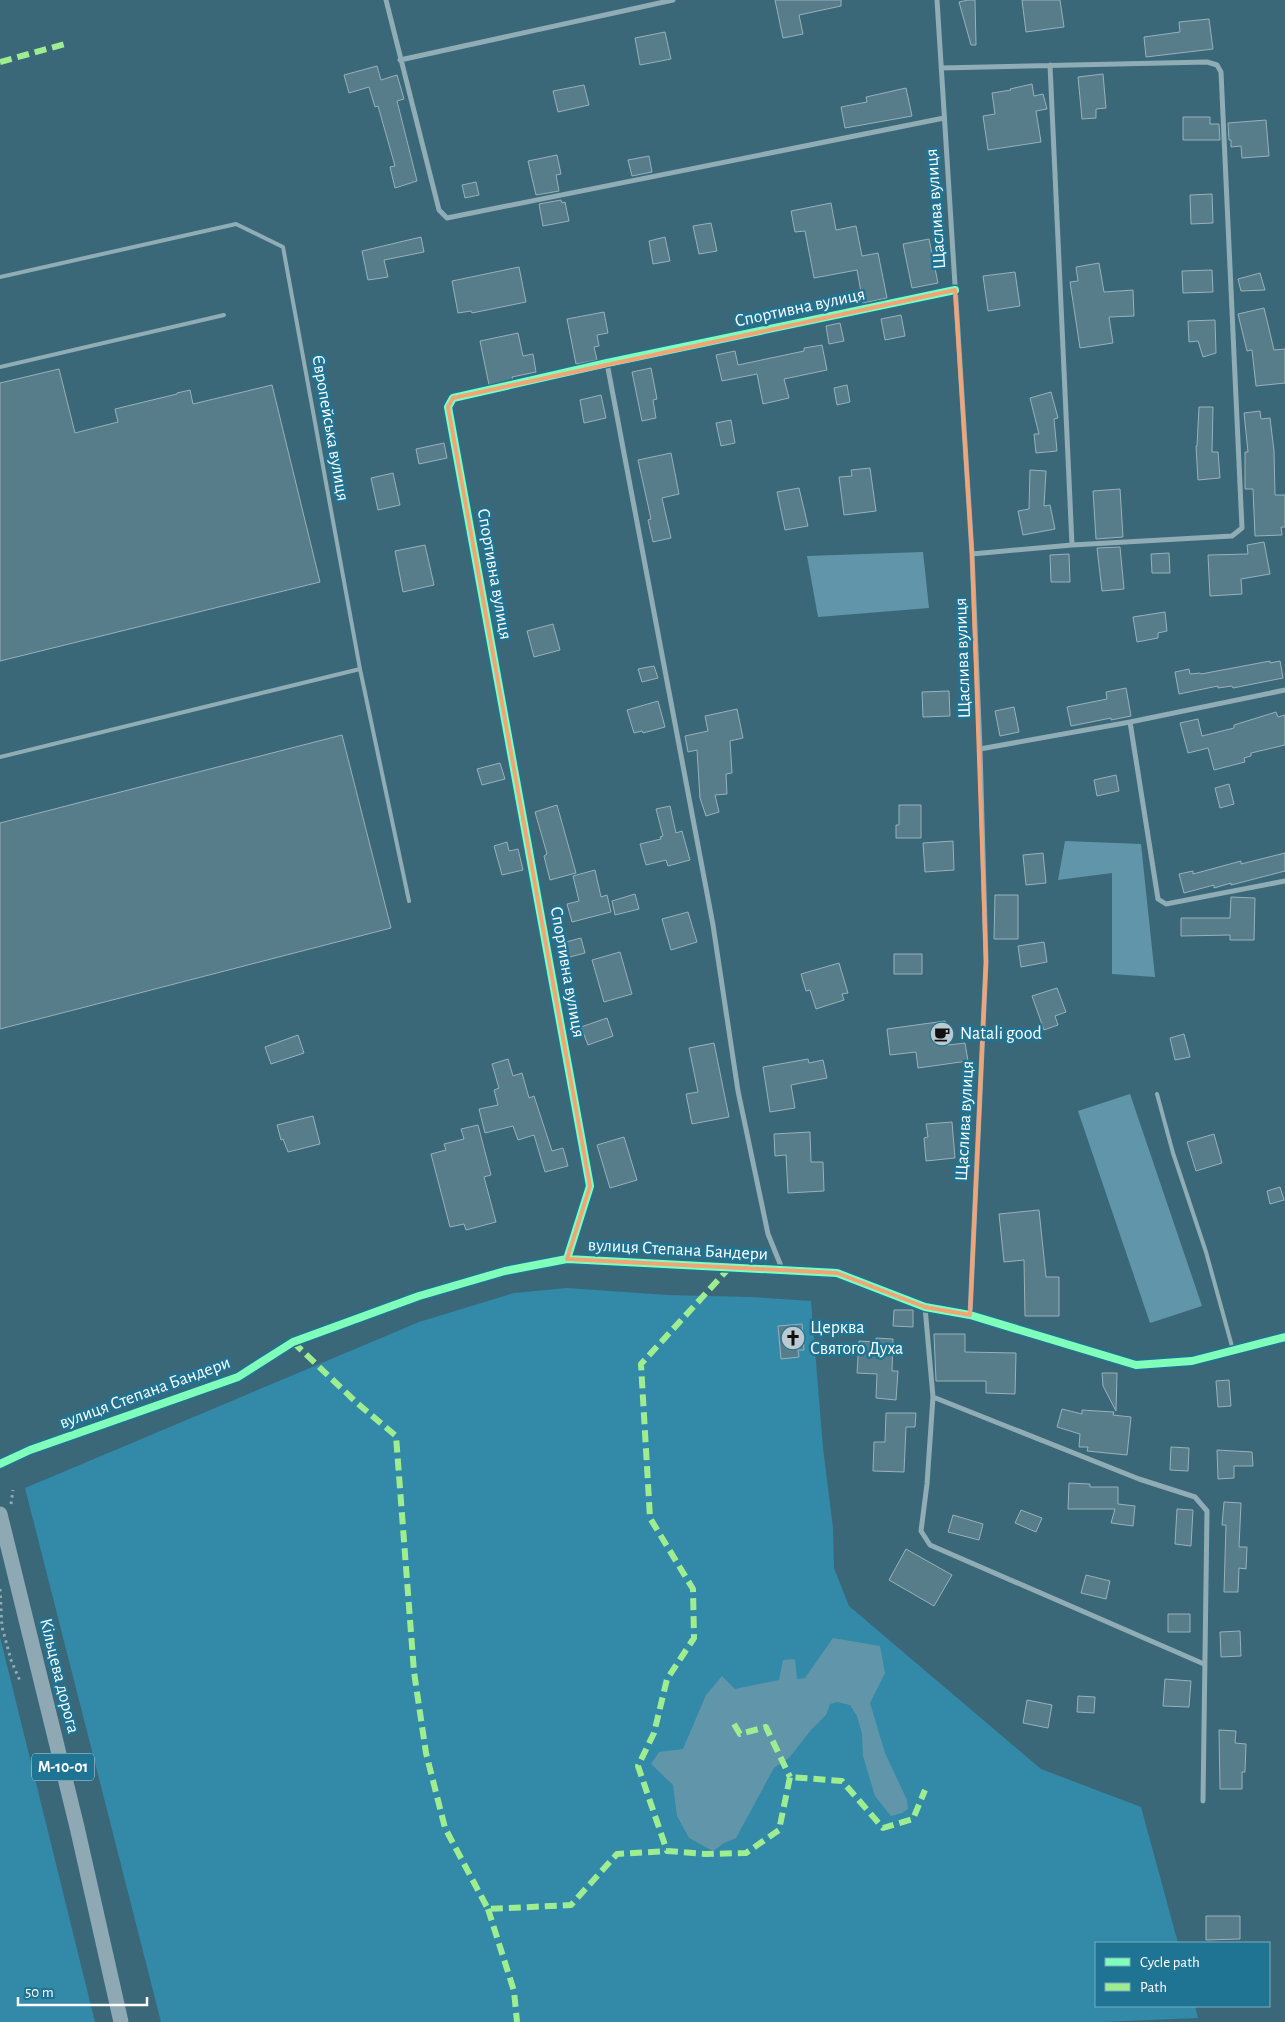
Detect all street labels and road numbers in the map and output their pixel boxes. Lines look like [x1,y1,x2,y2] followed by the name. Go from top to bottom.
[923,148,949,270] street label: Щаслива вулиця
[733,285,867,331] street label: Спортивна вулиця
[308,353,352,503] street label: Європейська вулиця
[474,507,514,641] street label: Спортивна вулиця
[952,597,974,719] street label: Щаслива вулиця
[547,905,587,1039] street label: Спортивна вулиця
[953,1060,977,1182] street label: Щаслива вулиця
[587,1236,769,1264] street label: вулиця Степана Бандери
[57,1354,233,1432] street label: вулиця Степана Бандери
[36,1617,82,1735] street label: Кільцева дорога
[32,1754,94,1780] road number: М-10-01

